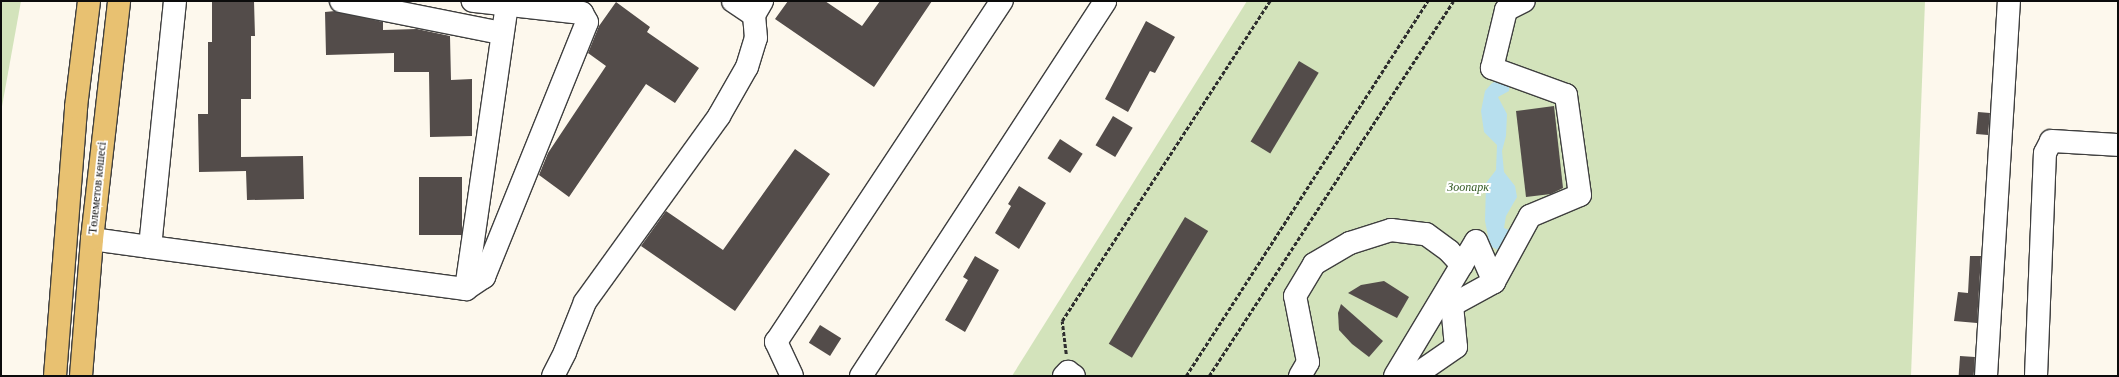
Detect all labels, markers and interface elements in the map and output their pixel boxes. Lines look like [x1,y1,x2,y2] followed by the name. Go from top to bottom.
[86,141,110,235] street label: Төлеметов көшесі
[1447,181,1489,195] park label: Зоопарк

